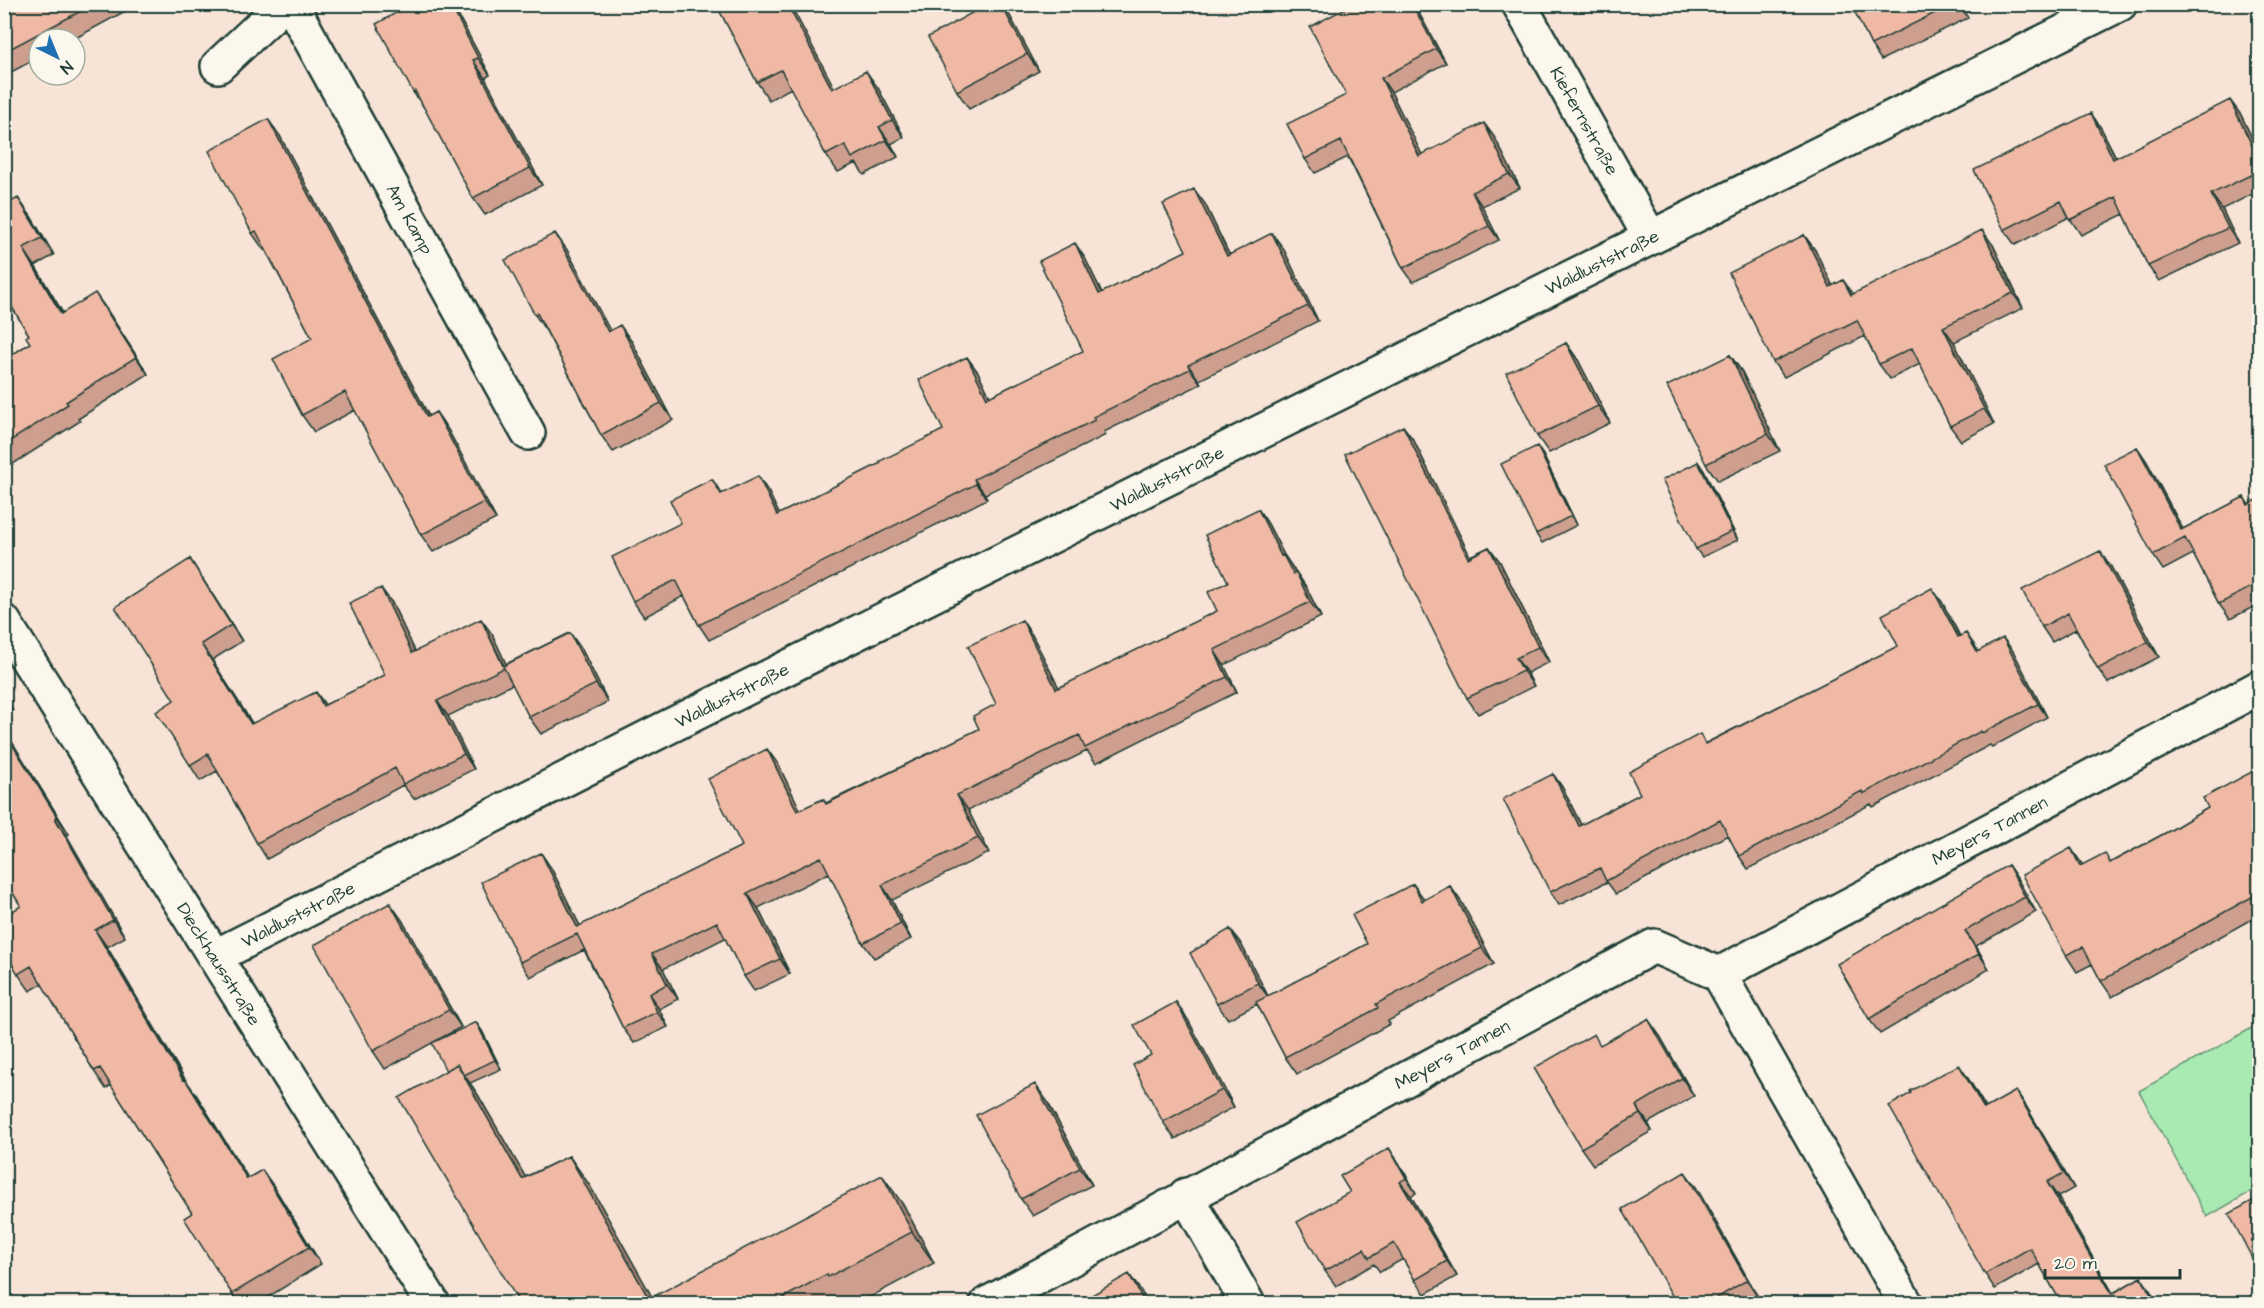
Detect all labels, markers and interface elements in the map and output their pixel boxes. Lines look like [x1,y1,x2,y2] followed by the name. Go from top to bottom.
[27,27,87,87] north arrow
[55,56,78,79] text: N
[1544,62,1625,180] street label: Kiefernstraße
[380,180,439,259] street label: Am Kamp
[1541,223,1663,301] street label: Waldluststraße
[1106,440,1228,518] street label: Waldluststraße
[671,656,793,734] street label: Waldluststraße
[1927,790,2052,871] street label: Meyers Tannen
[237,875,359,954] street label: Waldluststraße
[171,898,267,1030] street label: Dieckhausstraße
[1390,1013,1514,1095] street label: Meyers Tannen
[2045,1242,2180,1280] scale bar
[2054,1251,2097,1276] text: 20 m

